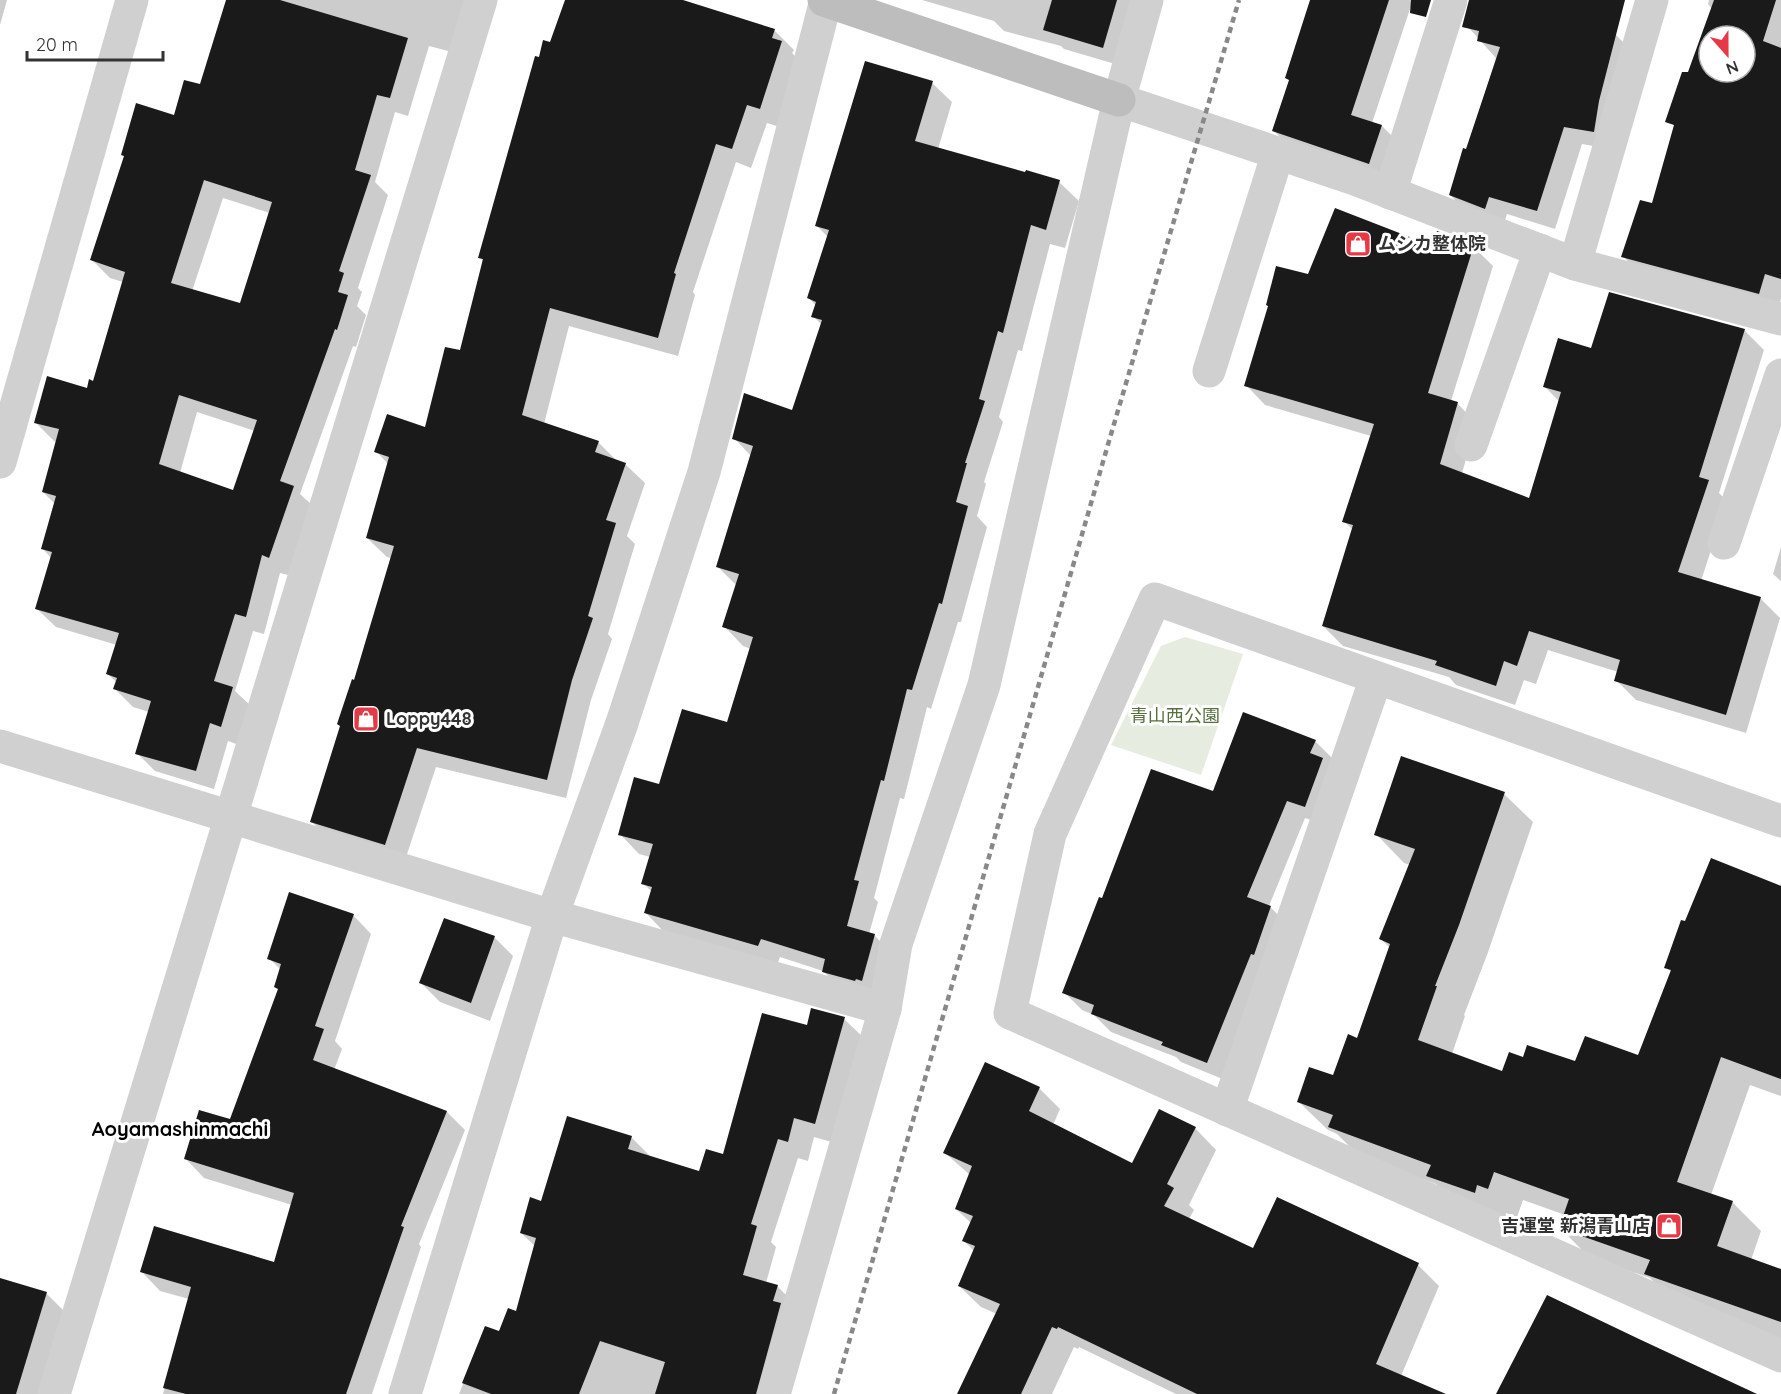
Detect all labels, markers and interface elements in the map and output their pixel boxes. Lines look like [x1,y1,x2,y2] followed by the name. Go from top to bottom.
[27,24,164,62] scale bar
[1697,24,1757,84] north arrow
[36,33,78,56] text: 20 m
[1723,57,1741,79] text: N
[1343,229,1373,259] shop icon: ムシカ整体院
[1378,232,1486,255] place label: ムシカ整体院
[351,704,381,734] shop icon: Loppy448
[1130,704,1220,727] park label: 青山西公園
[386,707,472,730] place label: Loppy448
[92,1116,268,1141] district label: Aoyamashinmachi
[1654,1211,1684,1241] shop icon: 吉運堂 新潟青山店
[1501,1214,1650,1237] place label: 吉運堂 新潟青山店

